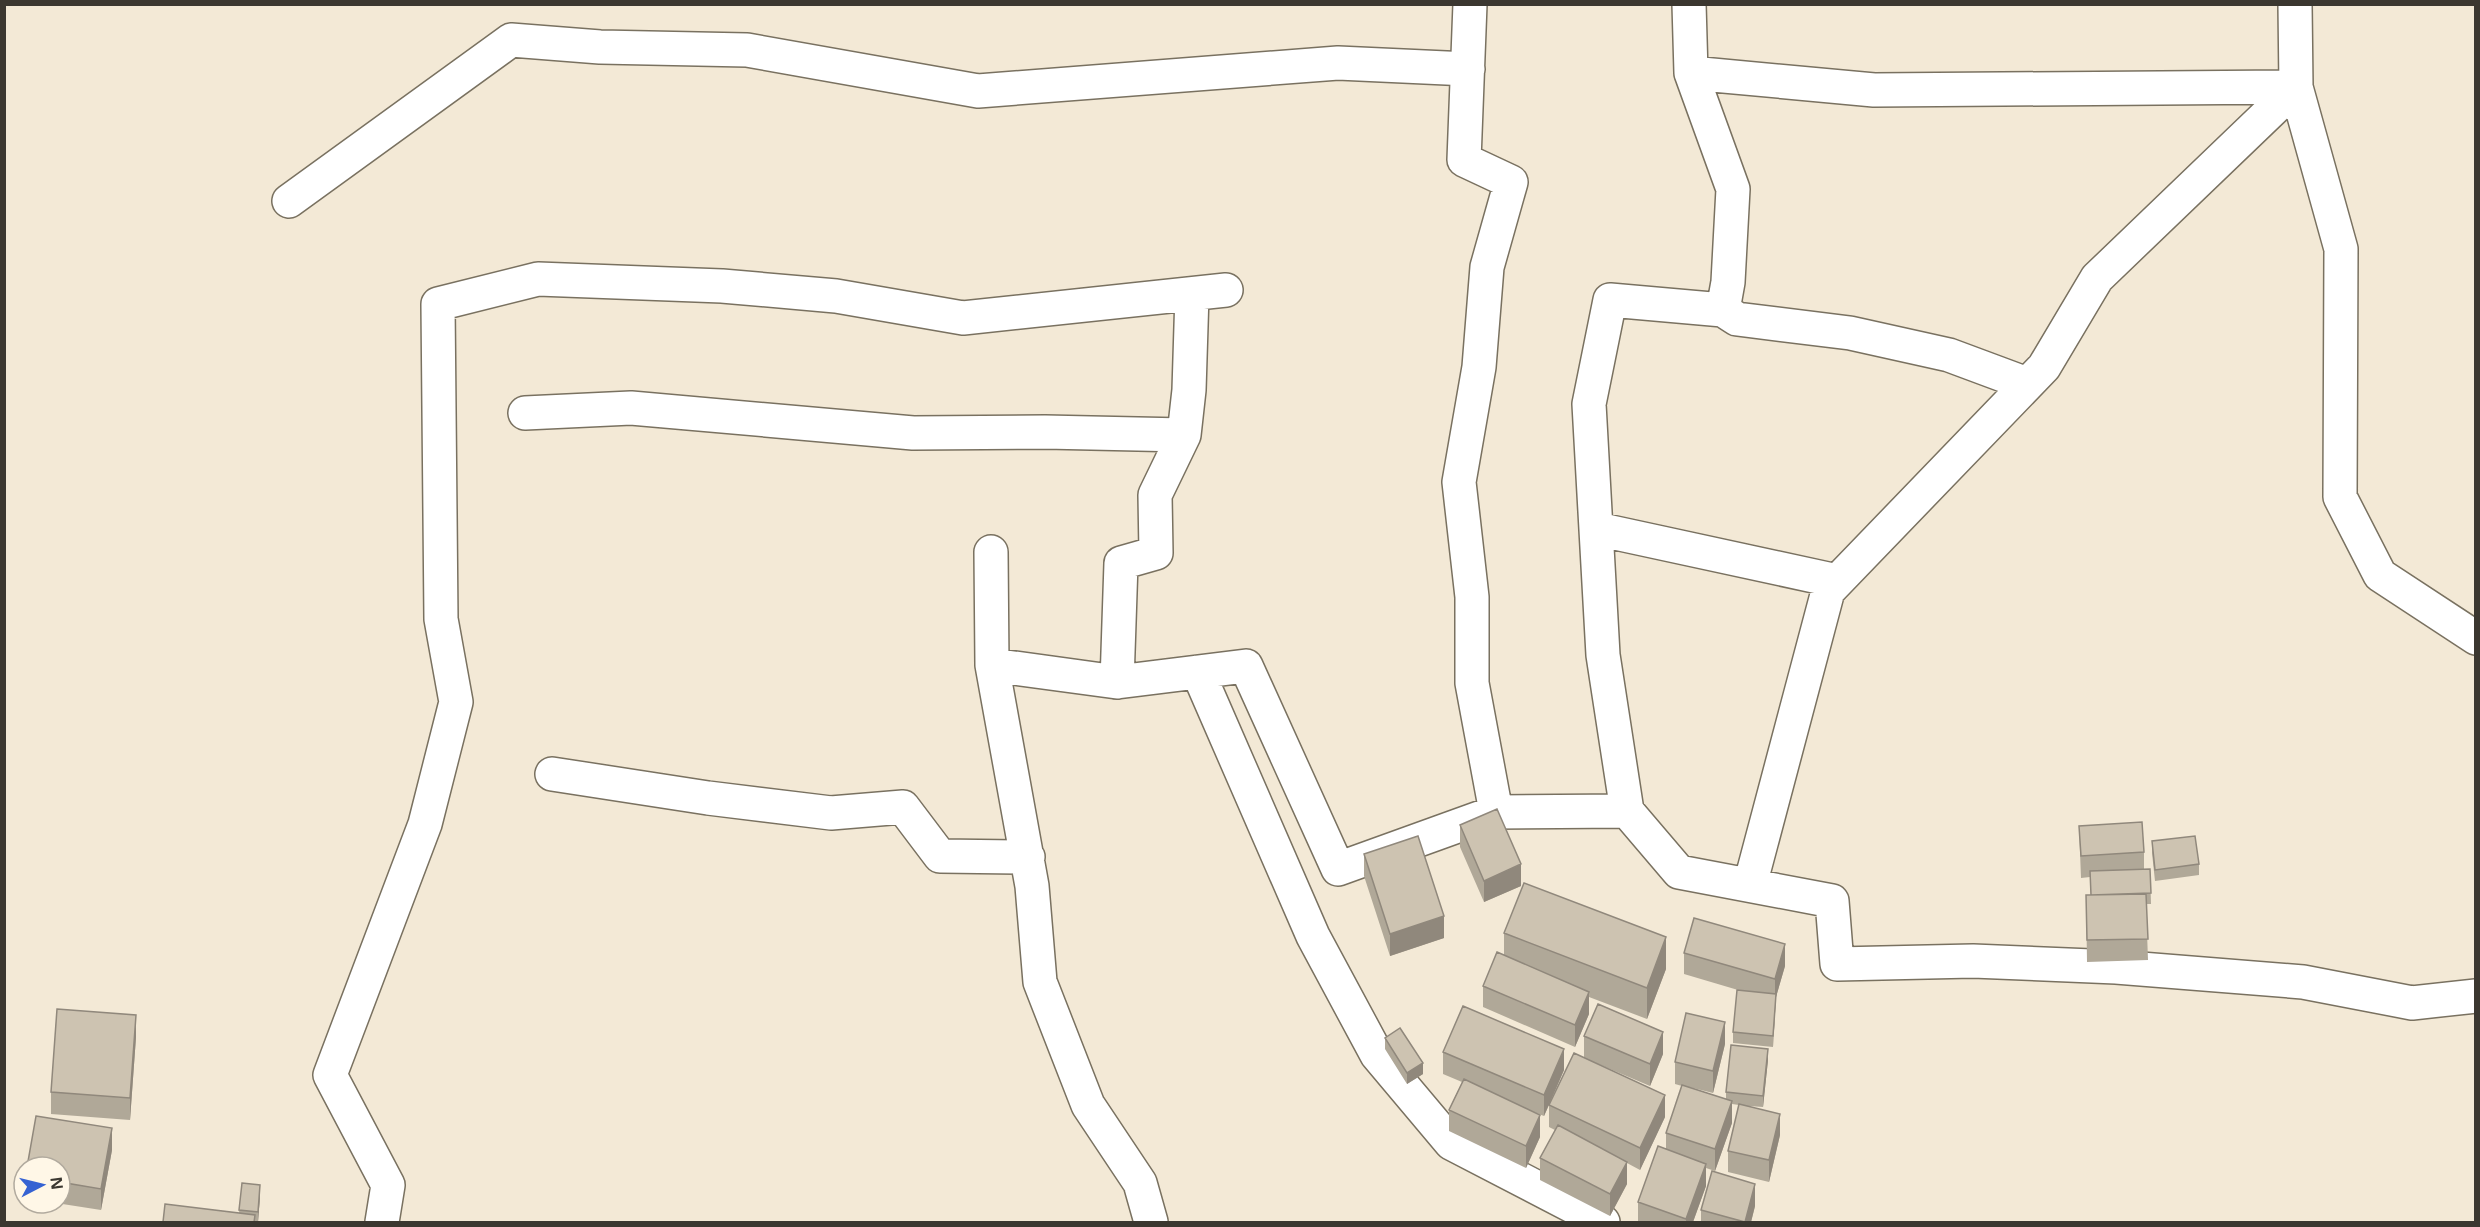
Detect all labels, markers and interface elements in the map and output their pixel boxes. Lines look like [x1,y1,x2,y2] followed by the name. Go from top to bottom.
[12,1155,72,1215] north arrow
[45,1175,69,1191] text: N

